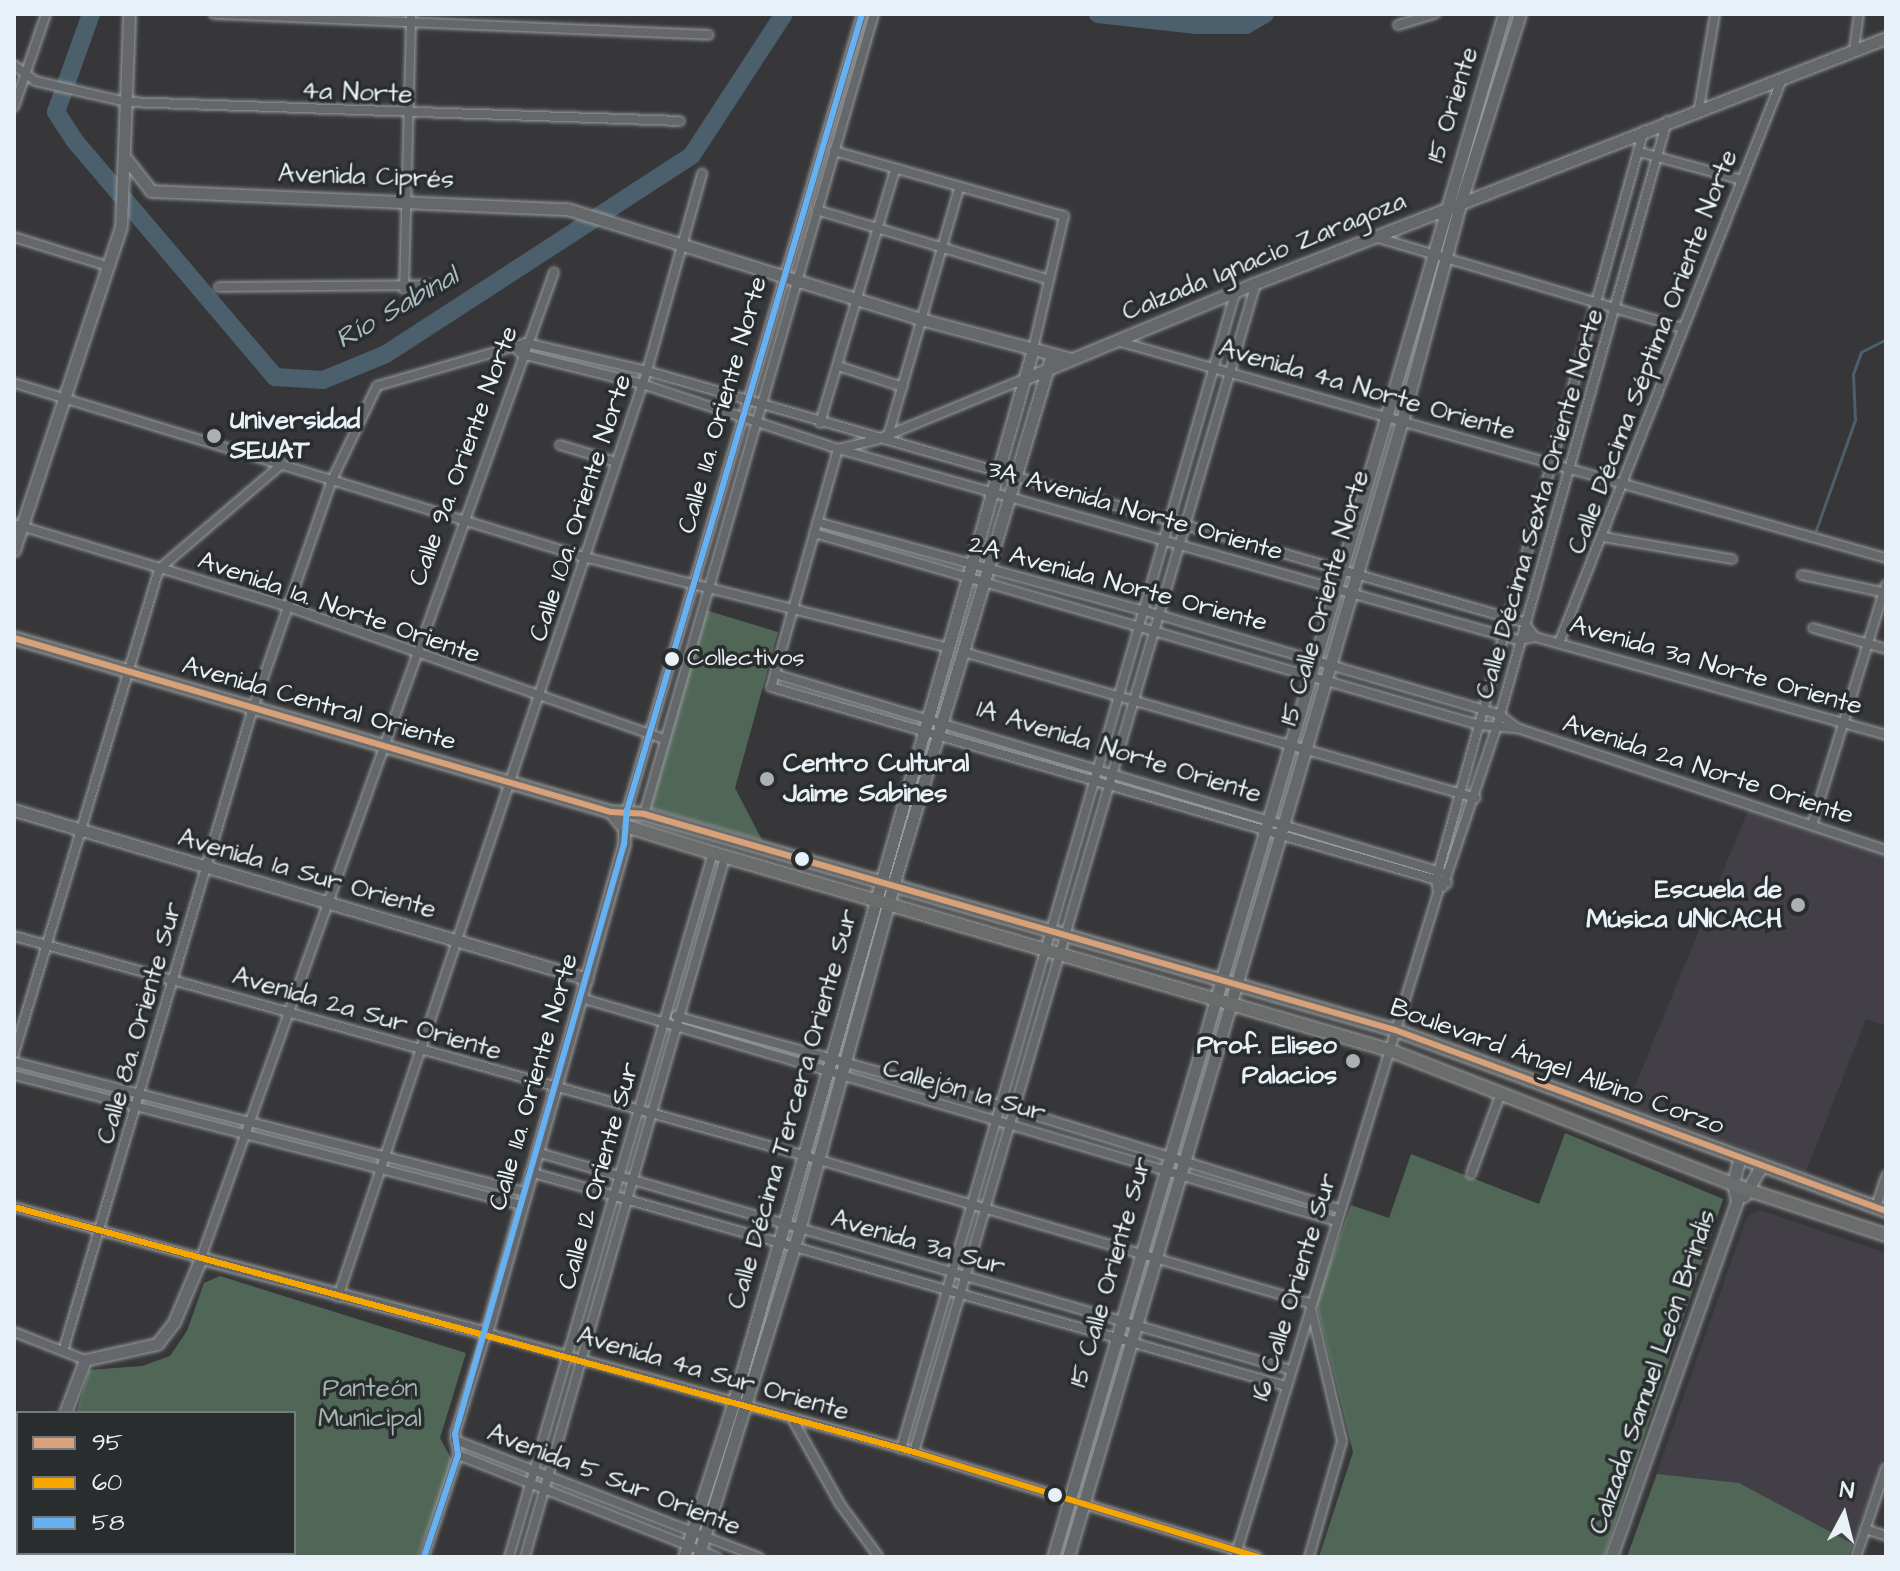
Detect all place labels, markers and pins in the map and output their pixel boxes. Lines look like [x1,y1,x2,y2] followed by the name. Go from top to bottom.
[230,405,360,466] place label: Universidad SEUAT
[205,427,223,445] marker: Universidad SEUAT
[687,645,805,673] place label: Collectivos
[664,651,680,667] marker: Collectivos
[783,748,969,810] place label: Centro Cultural Jaime Sabines
[758,770,776,788] marker: Centro Cultural Jaime Sabines
[794,851,810,867] unlabelled marker
[1586,874,1782,936] place label: Escuela de Música UNICACH
[1789,896,1807,914] marker: Escuela de Música UNICACH
[1197,1030,1337,1092] place label: Prof. Eliseo Palacios
[1344,1052,1362,1070] marker: Prof. Eliseo Palacios
[1047,1487,1063,1503] unlabelled marker

